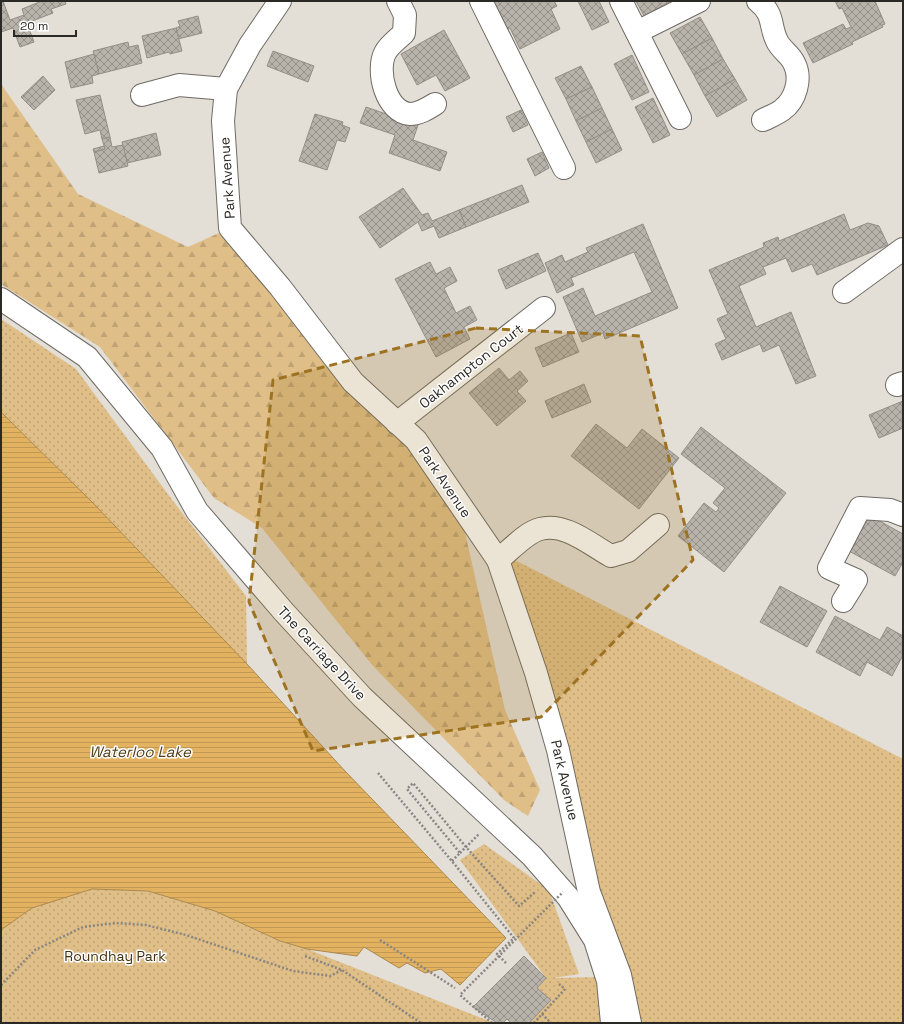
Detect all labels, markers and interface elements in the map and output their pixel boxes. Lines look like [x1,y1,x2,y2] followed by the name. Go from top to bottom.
[14,12,76,38] scale bar
[20,18,48,34] text: 20 m
[215,136,239,220] street label: Park Avenue
[415,320,527,412] street label: Oakhampton Court
[415,443,475,521] street label: Park Avenue
[274,602,370,704] street label: The Carriage Drive
[547,738,583,822] street label: Park Avenue
[89,742,192,761] water label: Waterloo Lake
[64,947,166,965] park label: Roundhay Park

